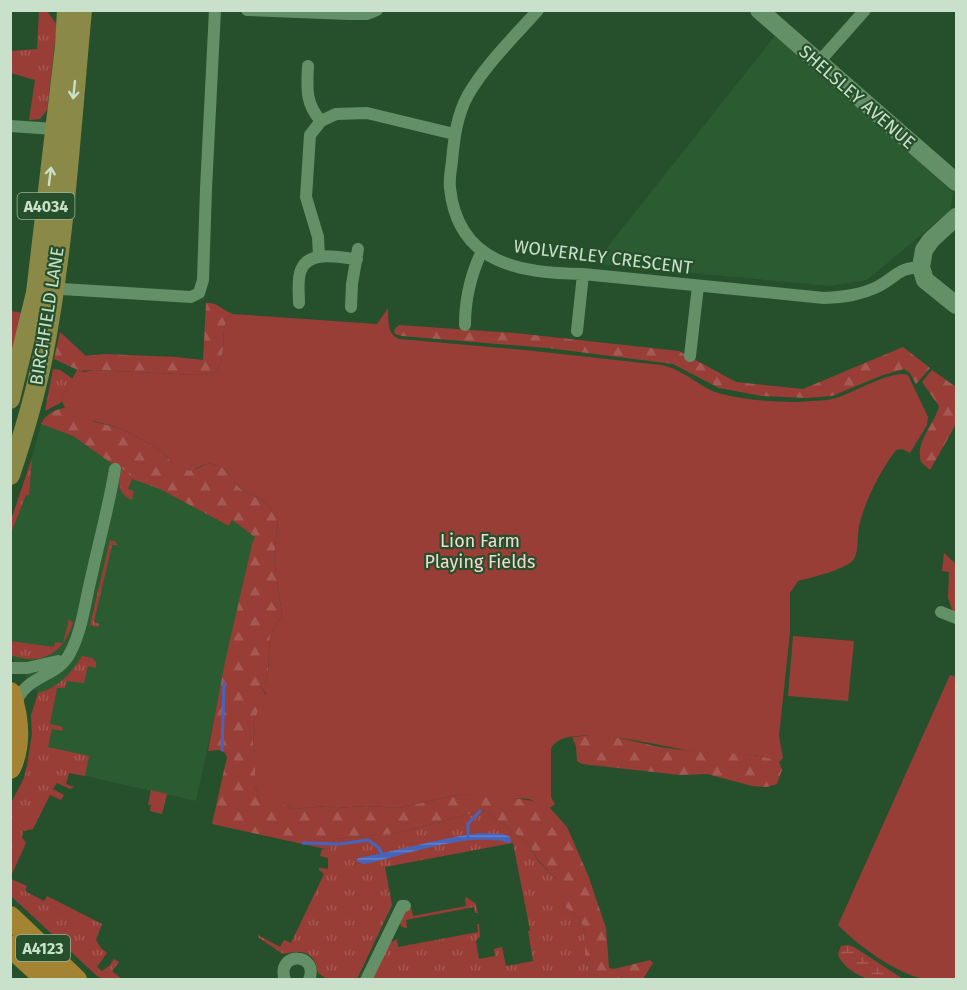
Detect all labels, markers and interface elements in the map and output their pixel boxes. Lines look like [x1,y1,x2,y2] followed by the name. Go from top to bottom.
[794,41,920,153] street label: SHELSLEY AVENUE
[69,79,80,99] one-way arrow
[45,167,56,186] one-way arrow
[18,193,74,219] road number: A4034
[512,235,694,279] street label: WOLVERLEY CRESCENT
[25,245,69,387] street label: BIRCHFIELD LANE
[424,530,536,573] park label: Lion Farm Playing Fields
[16,935,70,961] road number: A4123

